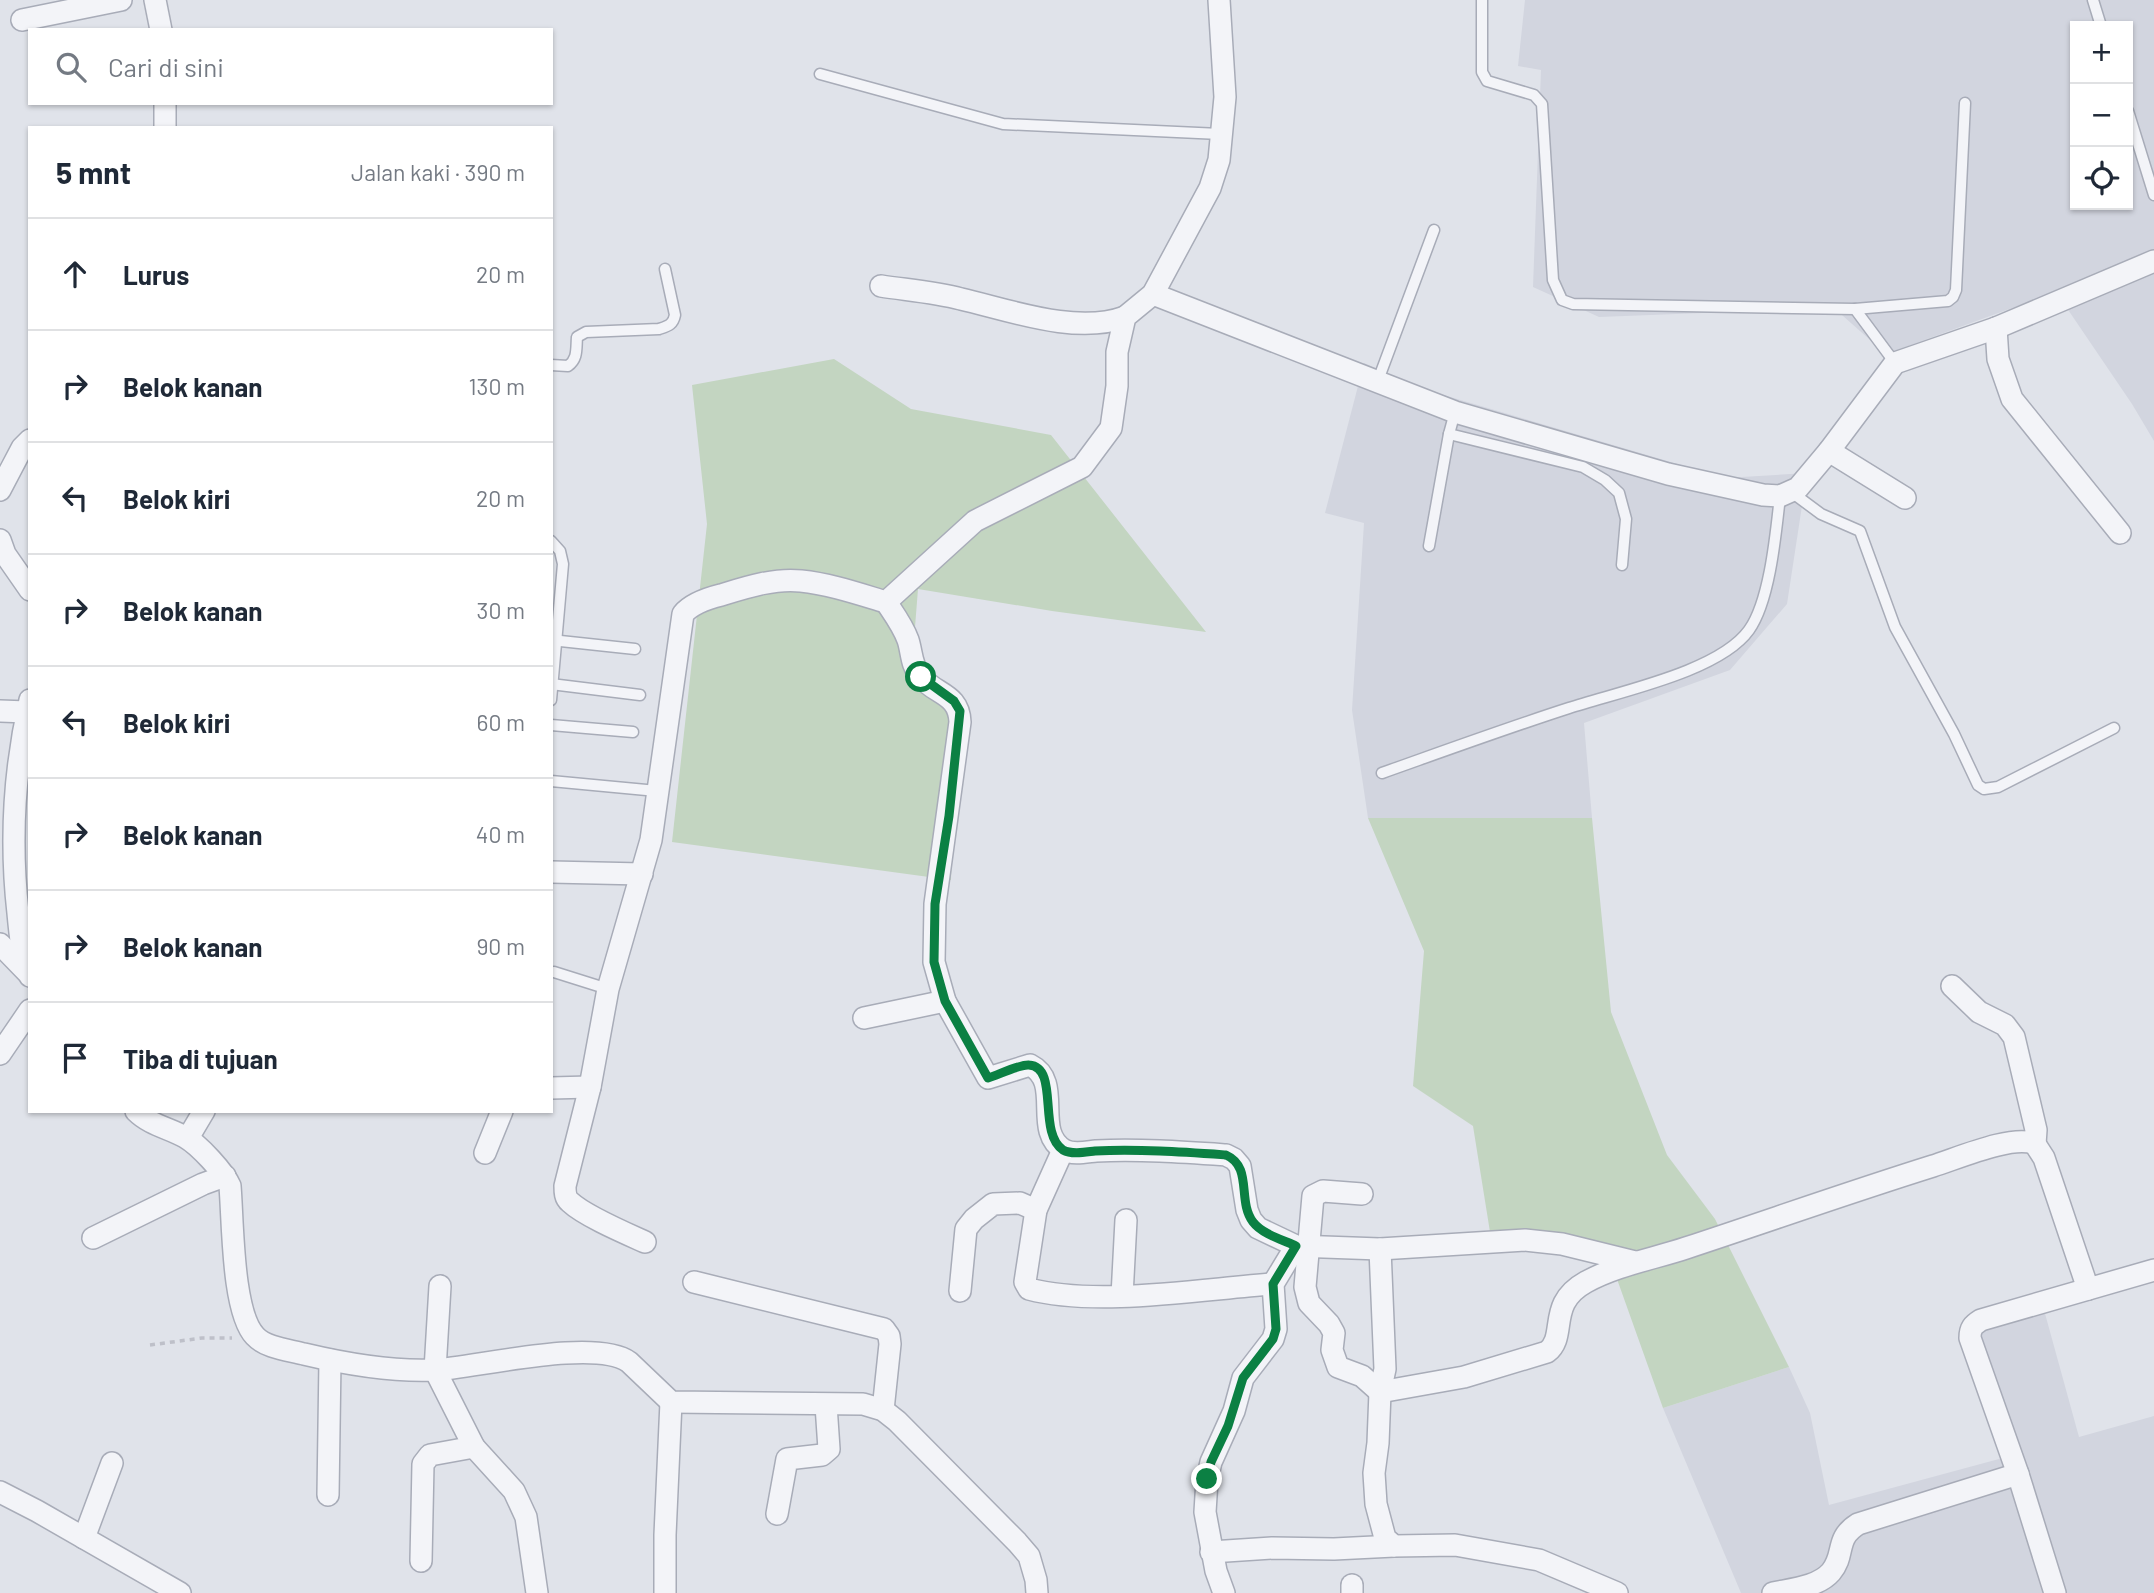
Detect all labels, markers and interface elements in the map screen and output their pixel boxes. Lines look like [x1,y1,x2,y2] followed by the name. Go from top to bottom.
[2070,21,2133,210] map controls
[2070,21,2133,84] button: +
[28,28,553,105] search box
[52,48,90,86] icon: search
[108,51,224,82] text: Cari di sini
[2070,84,2133,147] button: −
[2070,147,2133,210] button: locate
[56,154,131,190] text: 5 mnt
[351,158,525,186] text: Jalan kaki · 390 m
[56,255,94,293] icon: ahead
[123,259,189,290] text: Lurus
[476,260,525,288] text: 20 m
[56,367,94,405] icon: right
[123,371,262,402] text: Belok kanan
[468,372,525,400] text: 130 m
[56,479,94,517] icon: left
[123,483,230,514] text: Belok kiri
[476,484,525,512] text: 20 m
[56,591,94,629] icon: right
[123,595,262,626] text: Belok kanan
[477,596,525,624] text: 30 m
[905,661,936,692] route start
[56,703,94,741] icon: left
[123,707,230,738] text: Belok kiri
[477,708,525,736] text: 60 m
[56,815,94,853] icon: right
[123,819,262,850] text: Belok kanan
[476,820,525,848] text: 40 m
[56,927,94,965] icon: right
[123,931,262,962] text: Belok kanan
[476,932,525,960] text: 90 m
[56,1039,94,1077] icon: arrive
[123,1043,278,1074] text: Tiba di tujuan
[1191,1463,1222,1494] route end

